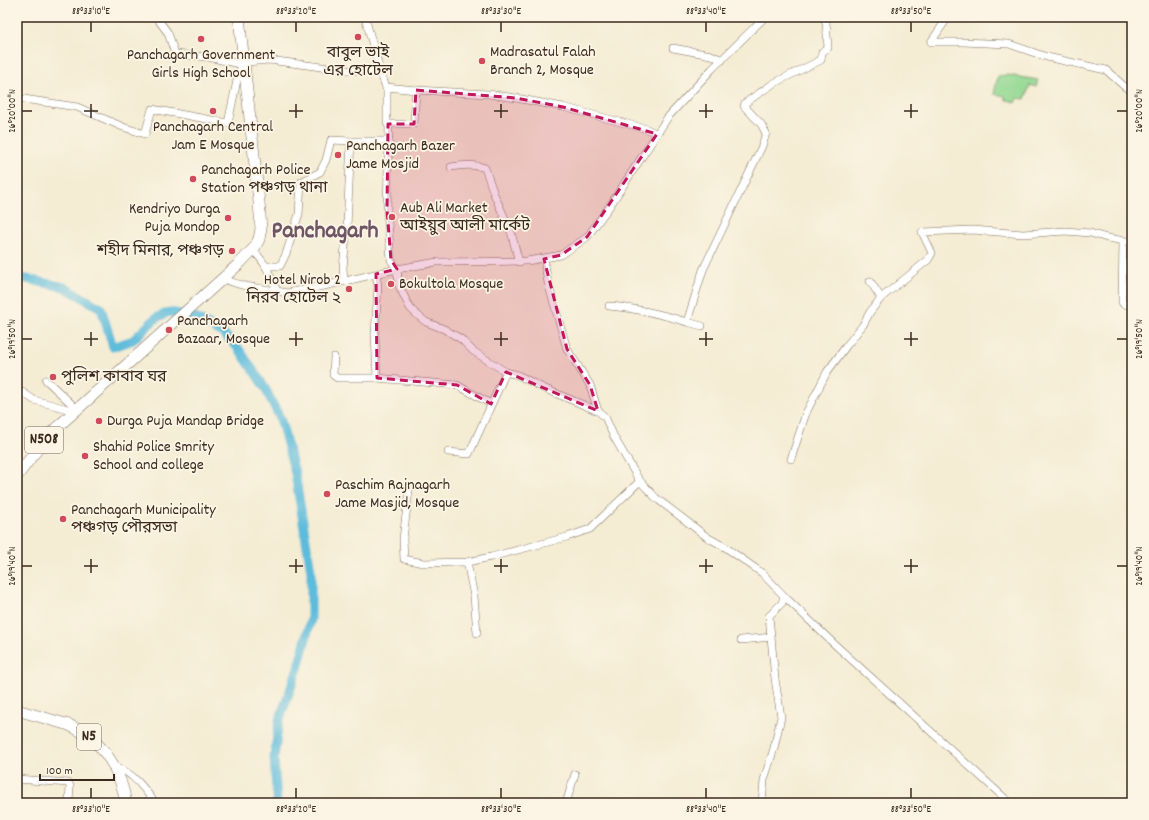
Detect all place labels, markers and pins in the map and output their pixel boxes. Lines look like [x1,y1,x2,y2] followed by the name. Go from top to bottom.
[353,32,363,42] marker: বাবুল ভাই এর হোটেল
[196,34,206,44] marker: Panchagarh Government Girls High School
[490,41,596,82] place label: Madrasatul Falah Branch 2, Mosque
[323,42,393,83] place label: বাবুল ভাই এর হোটেল
[127,44,275,85] place label: Panchagarh Government Girls High School
[477,56,487,66] marker: Madrasatul Falah Branch 2, Mosque
[208,106,218,116] marker: Panchagarh Central Jam E Mosque
[153,116,273,157] place label: Panchagarh Central Jam E Mosque
[346,135,455,176] place label: Panchagarh Bazer Jame Mosjid
[333,150,343,160] marker: Panchagarh Bazer Jame Mosjid
[201,159,328,200] place label: Panchagarh Police Station পঞ্চগড় থানা
[188,174,198,184] marker: Panchagarh Police Station পঞ্চগড় থানা
[399,197,530,238] place label: Aub Ali Market আইয়ুব আলী মার্কেট
[129,198,220,239] place label: Kendriyo Durga Puja Mondop
[387,212,397,222] marker: Aub Ali Market আইয়ুব আলী মার্কেট
[223,213,233,223] marker: Kendriyo Durga Puja Mondop
[96,240,225,263] place label: শহীদ মিনার, পঞ্চগড়
[227,246,237,256] marker: শহীদ মিনার, পঞ্চগড়
[245,269,342,310] place label: Hotel Nirob 2 নিরব হোটেল ২
[399,273,503,296] place label: Bokultola Mosque
[386,279,396,289] marker: Bokultola Mosque
[344,284,354,294] marker: Hotel Nirob 2 নিরব হোটেল ২
[177,310,270,351] place label: Panchagarh Bazaar, Mosque
[164,325,174,335] marker: Panchagarh Bazaar, Mosque
[61,366,167,389] place label: পুলিশ কাবাব ঘর
[48,372,58,382] marker: পুলিশ কাবাব ঘর
[107,410,264,433] place label: Durga Puja Mandap Bridge
[94,416,104,426] marker: Durga Puja Mandap Bridge
[93,436,214,477] place label: Shahid Police Smrity School and college
[80,451,90,461] marker: Shahid Police Smrity School and college
[335,474,459,515] place label: Paschim Rajnagarh Jame Masjid, Mosque
[322,489,332,499] marker: Paschim Rajnagarh Jame Masjid, Mosque
[71,499,216,540] place label: Panchagarh Municipality পঞ্চগড় পৌরসভা
[58,514,68,524] marker: Panchagarh Municipality পঞ্চগড় পৌরসভা

